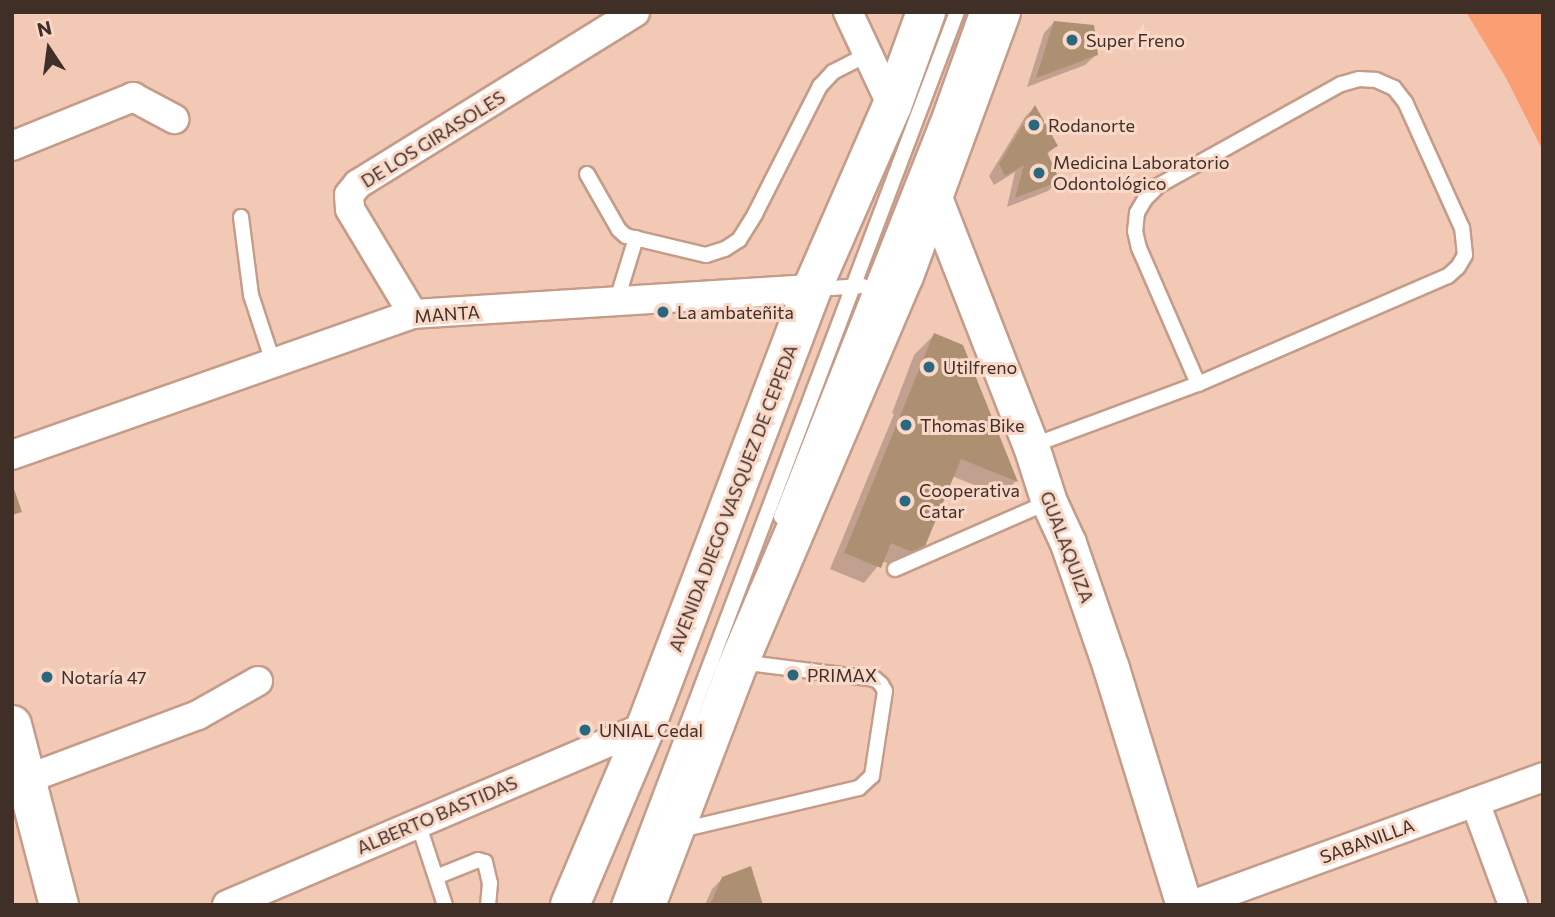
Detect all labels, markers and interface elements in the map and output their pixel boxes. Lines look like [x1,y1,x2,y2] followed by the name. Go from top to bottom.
[14,14,84,84] north arrow
[35,15,54,41] text: N
[1086,29,1185,51] place label: Super Freno
[1064,32,1080,48] marker: Super Freno
[357,86,509,192] street label: DE LOS GIRASOLES
[1048,114,1135,136] place label: Rodanorte
[1026,117,1042,133] marker: Rodanorte
[1053,152,1230,194] place label: Medicina Laboratorio Odontológico
[1031,165,1047,181] marker: Medicina Laboratorio Odontológico
[414,301,480,327] street label: MANTA
[677,301,794,323] place label: La ambateñita
[655,304,671,320] marker: La ambateñita
[664,341,802,655] street label: AVENIDA DIEGO VASQUEZ DE CEPEDA
[943,356,1017,378] place label: Utilfreno
[921,359,937,375] marker: Utilfreno
[920,414,1024,436] place label: Thomas Bike
[898,417,914,433] marker: Thomas Bike
[919,480,1020,522] place label: Cooperativa Catar
[1036,488,1098,606] street label: GUALAQUIZA
[897,493,913,509] marker: Cooperativa Catar
[807,664,877,686] place label: PRIMAX
[61,666,147,688] place label: Notaría 47
[785,667,801,683] marker: PRIMAX
[39,669,55,685] marker: Notaría 47
[599,719,703,741] place label: UNIAL Cedal
[577,722,593,738] marker: UNIAL Cedal
[353,771,521,859] street label: ALBERTO BASTIDAS
[1317,814,1417,868] street label: SABANILLA

